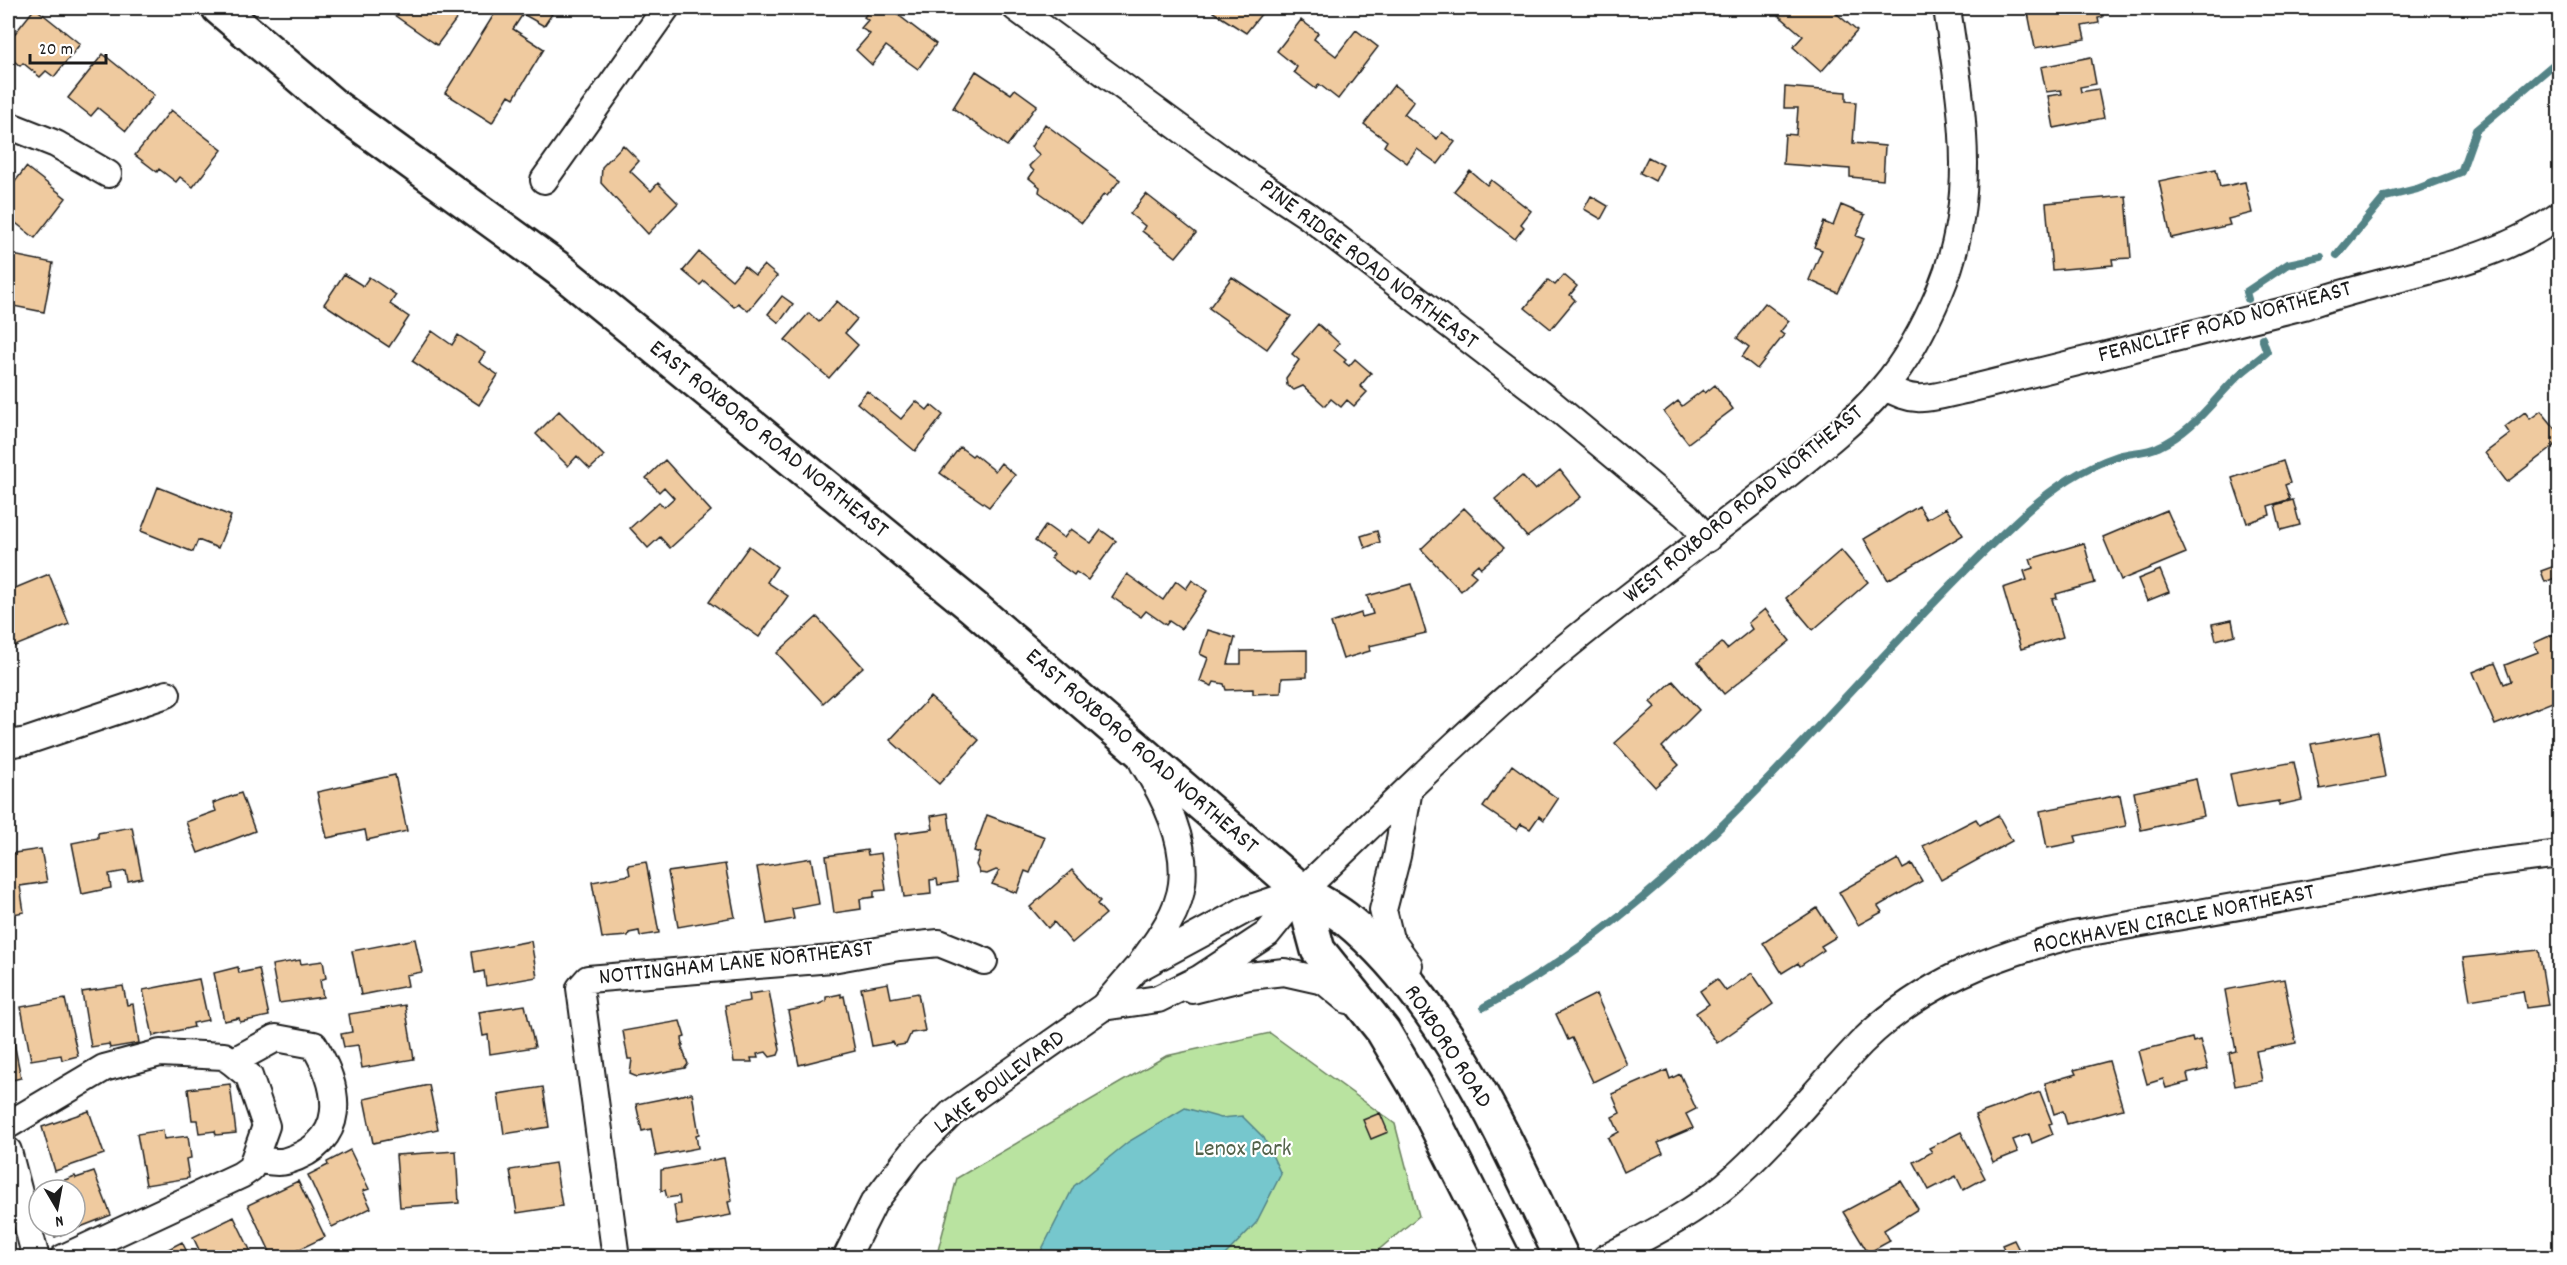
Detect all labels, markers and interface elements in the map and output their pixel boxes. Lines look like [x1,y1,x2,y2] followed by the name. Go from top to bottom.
[30,27,106,65] scale bar
[39,38,73,63] text: 20 m
[1251,171,1485,359] street label: PINE RIDGE ROAD NORTHEAST
[2095,273,2356,373] street label: FERNCLIFF ROAD NORTHEAST
[641,333,895,548] street label: EAST ROXBORO ROAD NORTHEAST
[1617,397,1872,613] street label: WEST ROXBORO ROAD NORTHEAST
[1017,641,1265,863] street label: EAST ROXBORO ROAD NORTHEAST
[2030,876,2318,964] street label: ROCKHAVEN CIRCLE NORTHEAST
[597,933,875,995] street label: NOTTINGHAM LANE NORTHEAST
[1394,979,1500,1115] street label: ROXBORO ROAD
[927,1022,1073,1144] street label: LAKE BOULEVARD
[1194,1133,1292,1167] park label: Lenox Park
[27,1178,87,1238] north arrow
[53,1208,65,1232] text: N

